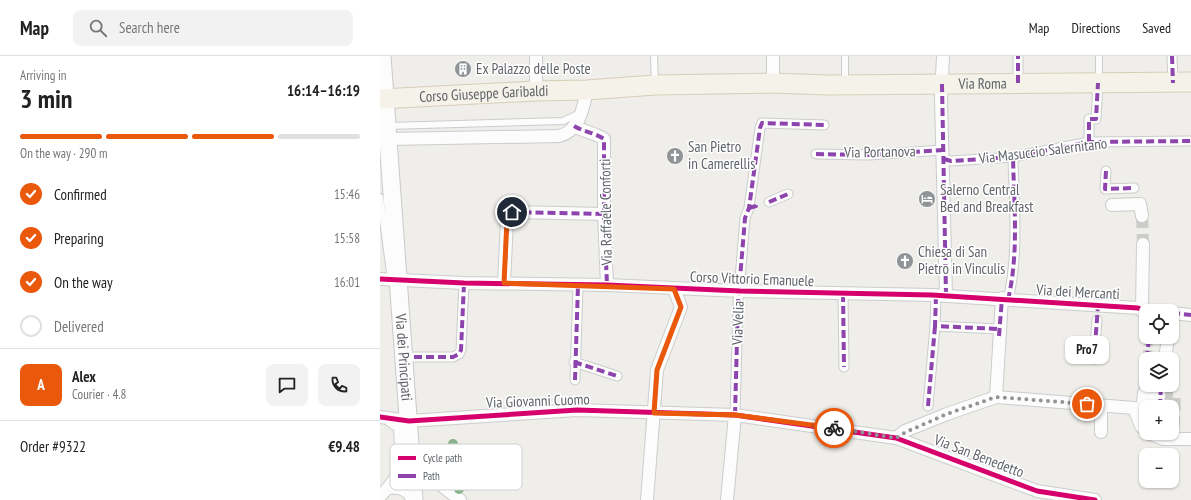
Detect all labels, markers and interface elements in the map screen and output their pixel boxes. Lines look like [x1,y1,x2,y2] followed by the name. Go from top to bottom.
[73,10,353,46] search box
[20,16,49,40] text: Map
[87,17,109,39] icon: search
[119,18,180,37] text: Search here
[1029,19,1049,37] text: Map
[1071,19,1120,37] text: Directions
[1142,19,1171,37] text: Saved
[453,59,473,79] building icon: Ex Palazzo delle Poste
[476,59,591,78] place label: Ex Palazzo delle Poste
[20,67,67,84] text: Arriving in
[957,74,1007,93] street label: Via Roma
[287,81,360,100] text: 16:14–16:19
[419,81,549,106] street label: Corso Giuseppe Garibaldi
[20,82,73,115] text: 3 min
[977,133,1108,168] street label: Via Masuccio Salernitano
[688,137,755,173] place label: San Pietro in Camerellis
[843,141,916,162] street label: Via Portanova
[20,145,107,162] text: On the way · 290 m
[665,146,685,166] church icon: San Pietro in Camerellis
[595,158,616,267] street label: Via Raffaele Conforti
[940,180,1033,216] place label: Salerno Central Bed and Breakfast
[20,183,42,205] icon: check
[54,185,107,204] text: Confirmed
[334,186,360,203] text: 15:46
[917,189,937,209] hotel icon: Salerno Central Bed and Breakfast
[495,195,529,229] pin
[501,201,523,223] icon: home
[20,227,42,249] icon: check
[54,229,104,248] text: Preparing
[334,230,360,247] text: 15:58
[918,242,1005,278] place label: Chiesa di San Pietro in Vinculis
[895,251,915,271] church icon: Chiesa di San Pietro in Vinculis
[690,267,815,290] street label: Corso Vittorio Emanuele
[20,271,42,293] icon: check
[54,273,113,292] text: On the way
[334,274,360,291] text: 16:01
[1035,280,1120,303] street label: Via dei Mercanti
[727,301,748,346] street label: Via Velia
[1139,304,1179,488] map controls
[1139,304,1179,344] button: locate
[392,312,417,402] street label: Via dei Principati
[54,317,104,336] text: Delivered
[1065,336,1109,364] callout: Pro7
[1076,341,1098,358] text: Pro7
[1139,352,1179,392] button: layers
[266,364,308,406] button: chat
[318,364,360,406] button: phone
[72,367,96,386] text: Alex
[37,375,45,394] text: A
[72,386,126,403] text: Courier · 4.8
[1070,387,1104,421] pin
[485,389,590,412] street label: Via Giovanni Cuomo
[1076,393,1098,415] icon: bag
[1139,400,1179,440] button: +
[814,408,854,448] courier
[823,417,845,439] icon: bike
[931,429,1027,481] street label: Via San Benedetto
[20,437,86,456] text: Order #9322
[328,437,360,456] text: €9.48
[390,444,522,490] legend
[1139,448,1179,488] button: −
[423,451,462,465] text: Cycle path
[423,469,440,483] text: Path

